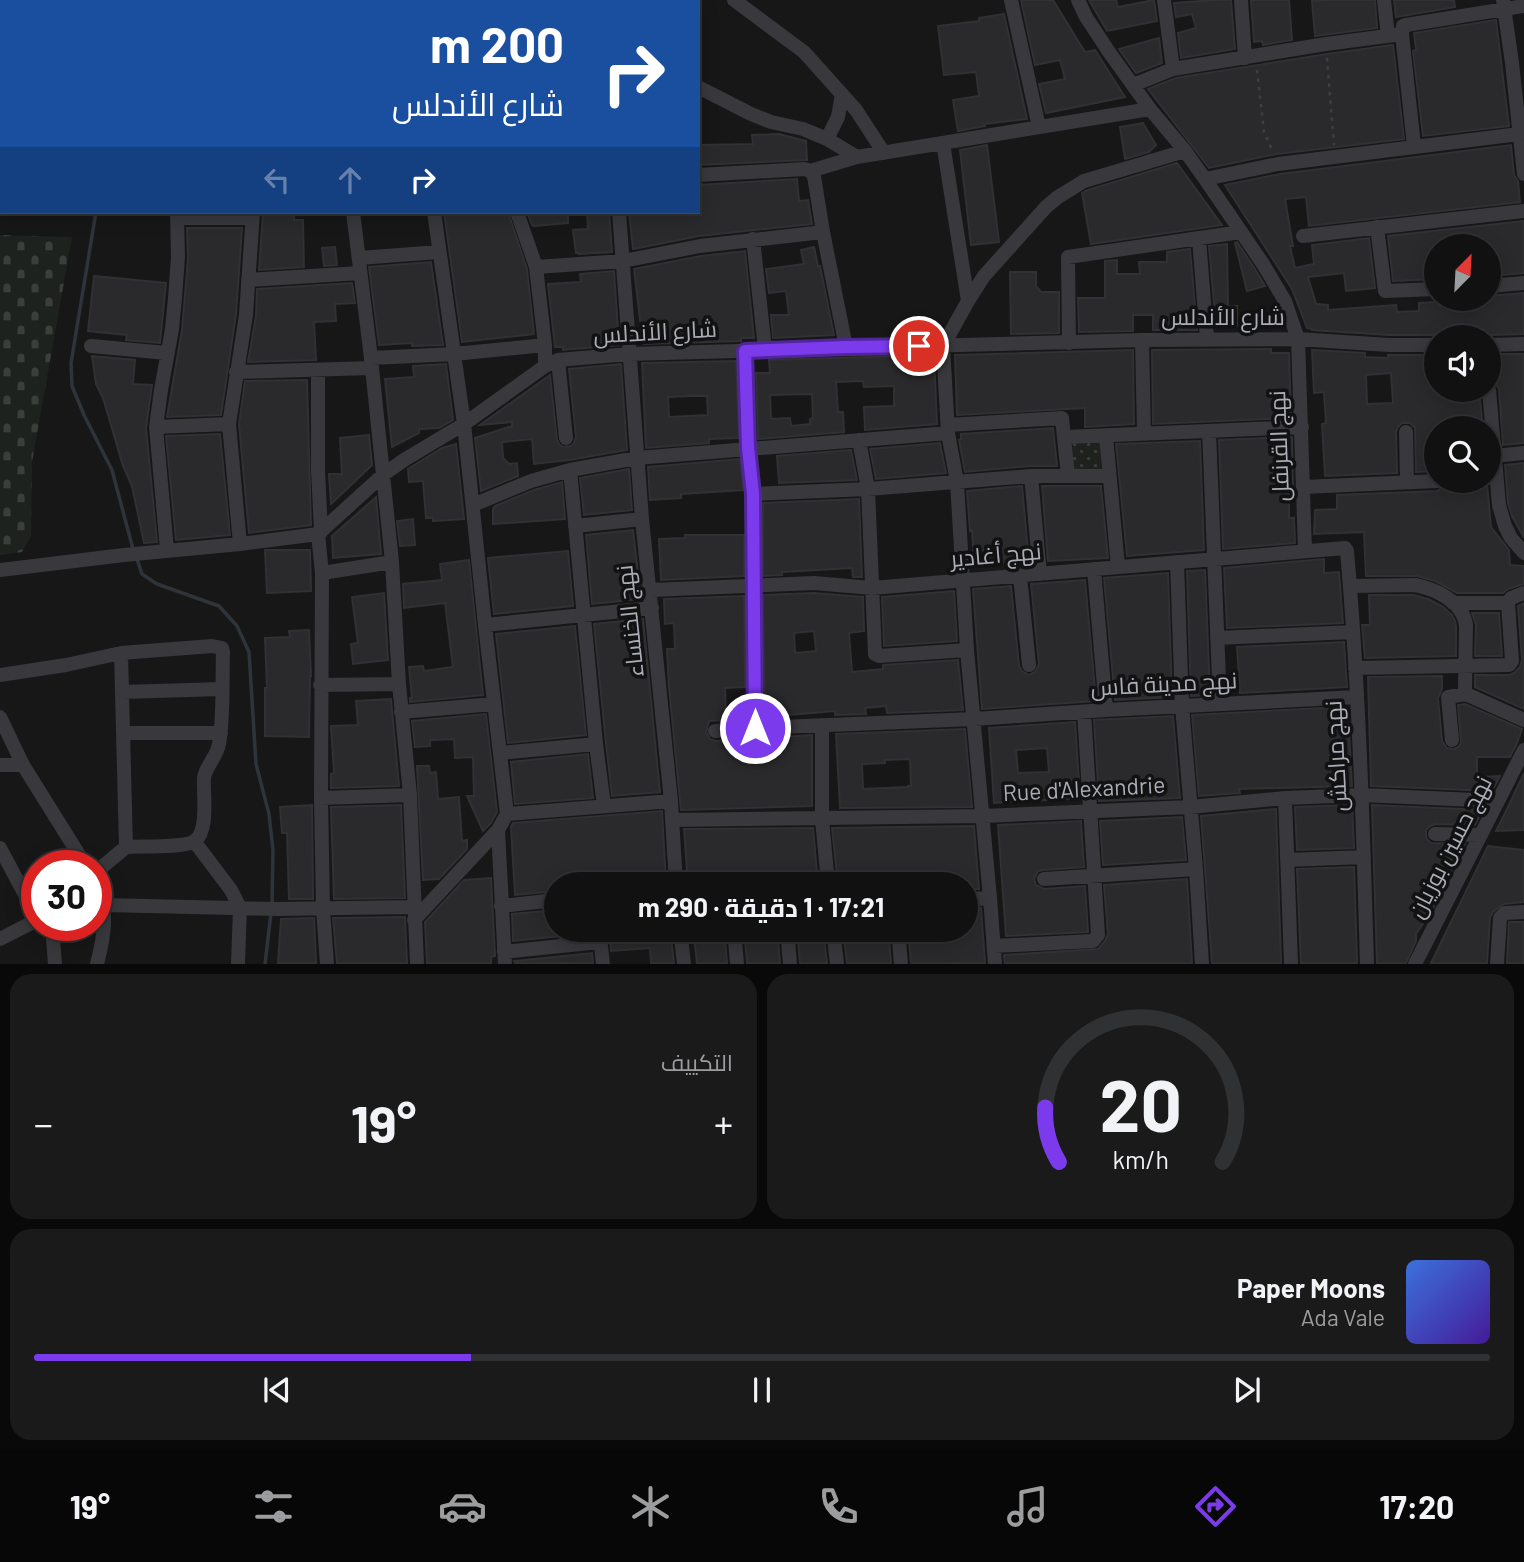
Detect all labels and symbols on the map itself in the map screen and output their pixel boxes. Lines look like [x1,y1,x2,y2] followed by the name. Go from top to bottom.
[1424,234,1502,312] north arrow
[1161,302,1285,333] street label: شارع الأندلس
[592,314,718,351] street label: شارع الأندلس
[889,316,949,376] pin
[1262,390,1297,502] street label: نهج القرنفل
[947,536,1043,575] street label: نهج أغادير
[609,563,652,679] street label: نهج الخنساء
[1090,665,1238,704] street label: نهج مدينة فاس
[718,691,792,765] position arrow
[1318,700,1355,812] street label: نهج مراكش
[1002,770,1166,806] street label: Rue d'Alexandrie
[1401,771,1500,924] street label: نهج حسين بوزيان
[21,850,112,941] speed limit sign: 30

